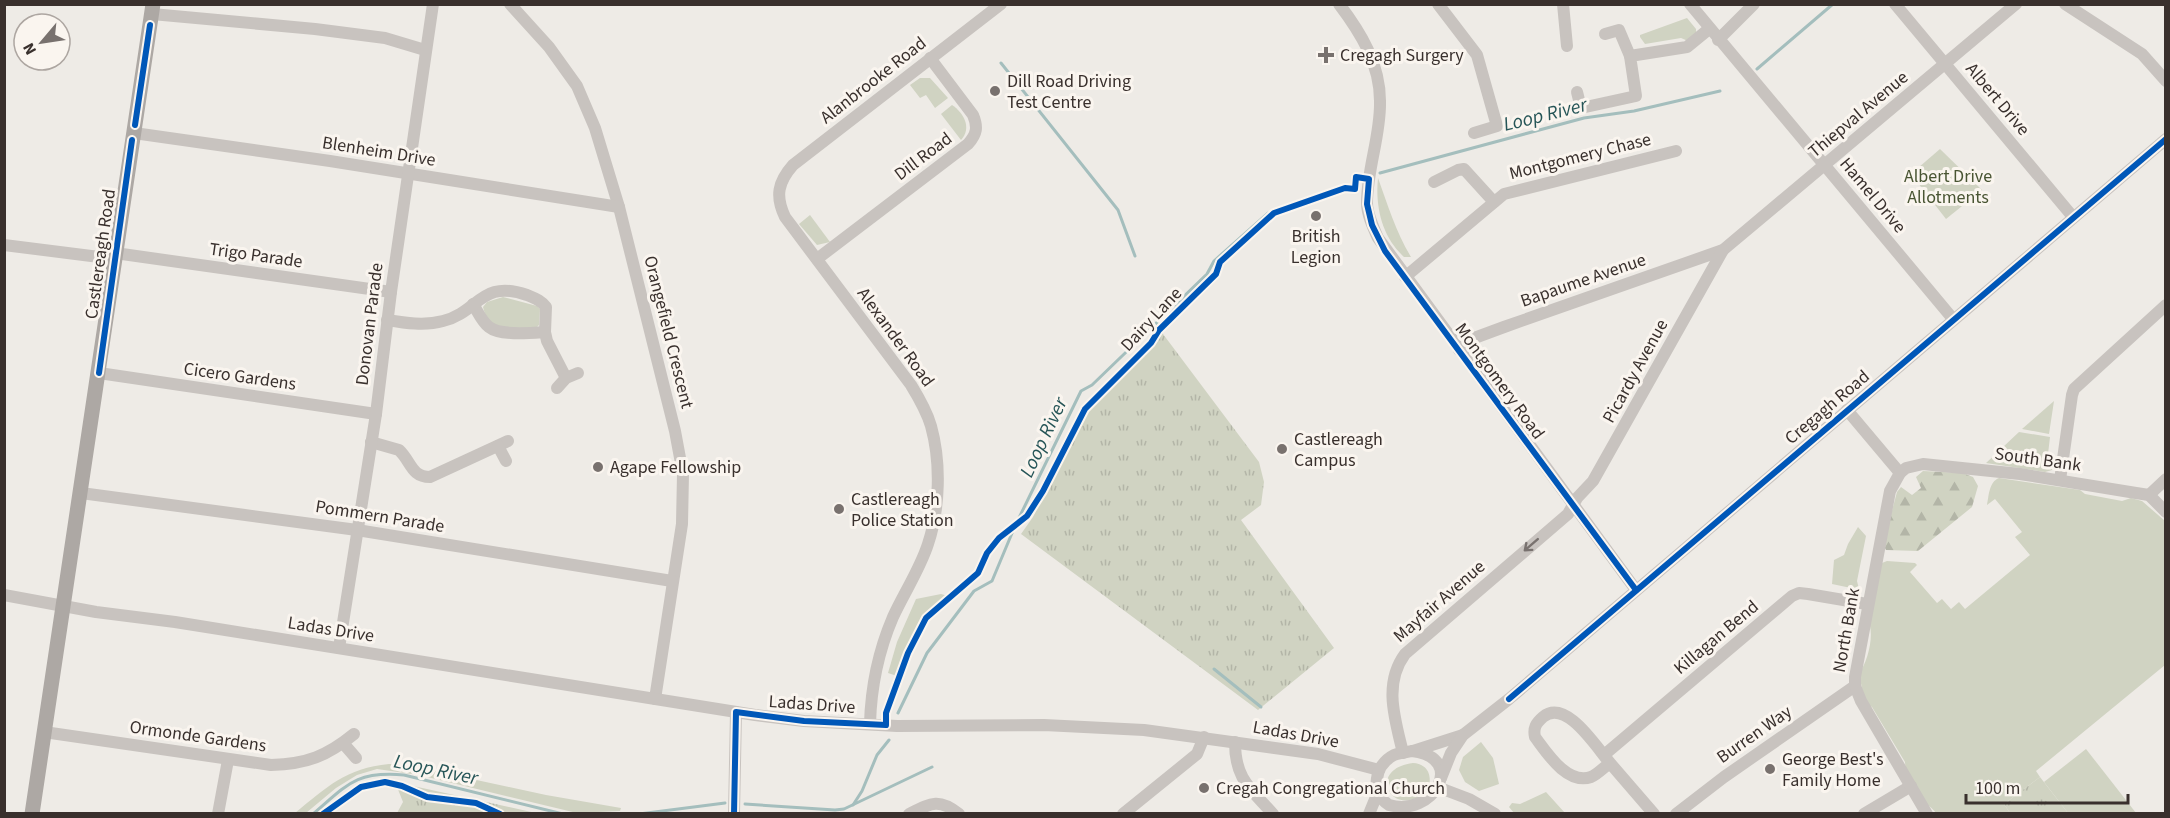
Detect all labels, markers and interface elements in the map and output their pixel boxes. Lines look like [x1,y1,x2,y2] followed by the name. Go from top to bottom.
[12,12,72,72] north arrow
[815,31,932,130] street label: Alanbrooke Road
[18,39,42,59] text: N
[1340,43,1464,68] place label: Cregagh Surgery
[1317,46,1335,64] marker: Cregagh Surgery
[1960,58,2036,141] street label: Albert Drive
[1803,65,1914,164] street label: Thiepval Avenue
[1007,69,1131,115] place label: Dill Road Driving Test Centre
[988,84,1002,98] marker: Dill Road Driving Test Centre
[1500,91,1591,139] water label: Loop River
[889,126,958,187] street label: Dill Road
[1507,127,1654,186] street label: Montgomery Chase
[320,130,438,173] street label: Blenheim Drive
[1834,152,1912,239] street label: Hamel Drive
[1904,164,1992,210] park label: Albert Drive Allotments
[79,187,122,321] street label: Castlereagh Road
[1309,209,1323,223] marker: British Legion
[1291,224,1341,270] place label: British Legion
[208,237,304,274] street label: Trigo Parade
[1517,247,1649,314] street label: Bapaume Avenue
[637,253,700,411] street label: Orangefield Crescent
[350,261,389,387] street label: Donovan Parade
[851,282,940,392] street label: Alexander Road
[1115,282,1188,357] street label: Dairy Lane
[1597,315,1674,428] street label: Picardy Avenue
[1449,318,1550,445] street label: Montgomery Road
[182,356,298,397] street label: Cicero Gardens
[1779,364,1875,450] street label: Cregagh Road
[1013,392,1075,482] water label: Loop River
[1294,427,1383,473] place label: Castlereagh Campus
[1993,441,2083,478] street label: South Bank
[1275,442,1289,456] marker: Castlereagh Campus
[610,455,741,480] place label: Agape Fellowship
[591,460,605,474] marker: Agape Fellowship
[851,487,954,533] place label: Castlereagh Police Station
[314,494,446,539] street label: Pommern Parade
[832,502,846,516] marker: Castlereagh Police Station
[1523,539,1539,552] one-way arrow
[1388,554,1491,648] street label: Mayfair Avenue
[1827,586,1866,674] street label: North Bank
[1669,594,1764,680] street label: Killagan Bend
[286,610,376,649] street label: Ladas Drive
[768,689,856,720] street label: Ladas Drive
[1712,699,1797,769] street label: Burren Way
[128,715,268,758] street label: Ormonde Gardens
[1251,715,1341,754] street label: Ladas Drive
[391,747,482,793] water label: Loop River
[1782,747,1884,793] place label: George Best's Family Home
[1763,762,1777,776] marker: George Best's Family Home
[1966,767,2128,805] scale bar
[1216,776,1445,801] place label: Cregah Congregational Church
[1975,776,2020,801] text: 100 m
[1197,781,1211,795] marker: Cregah Congregational Church

